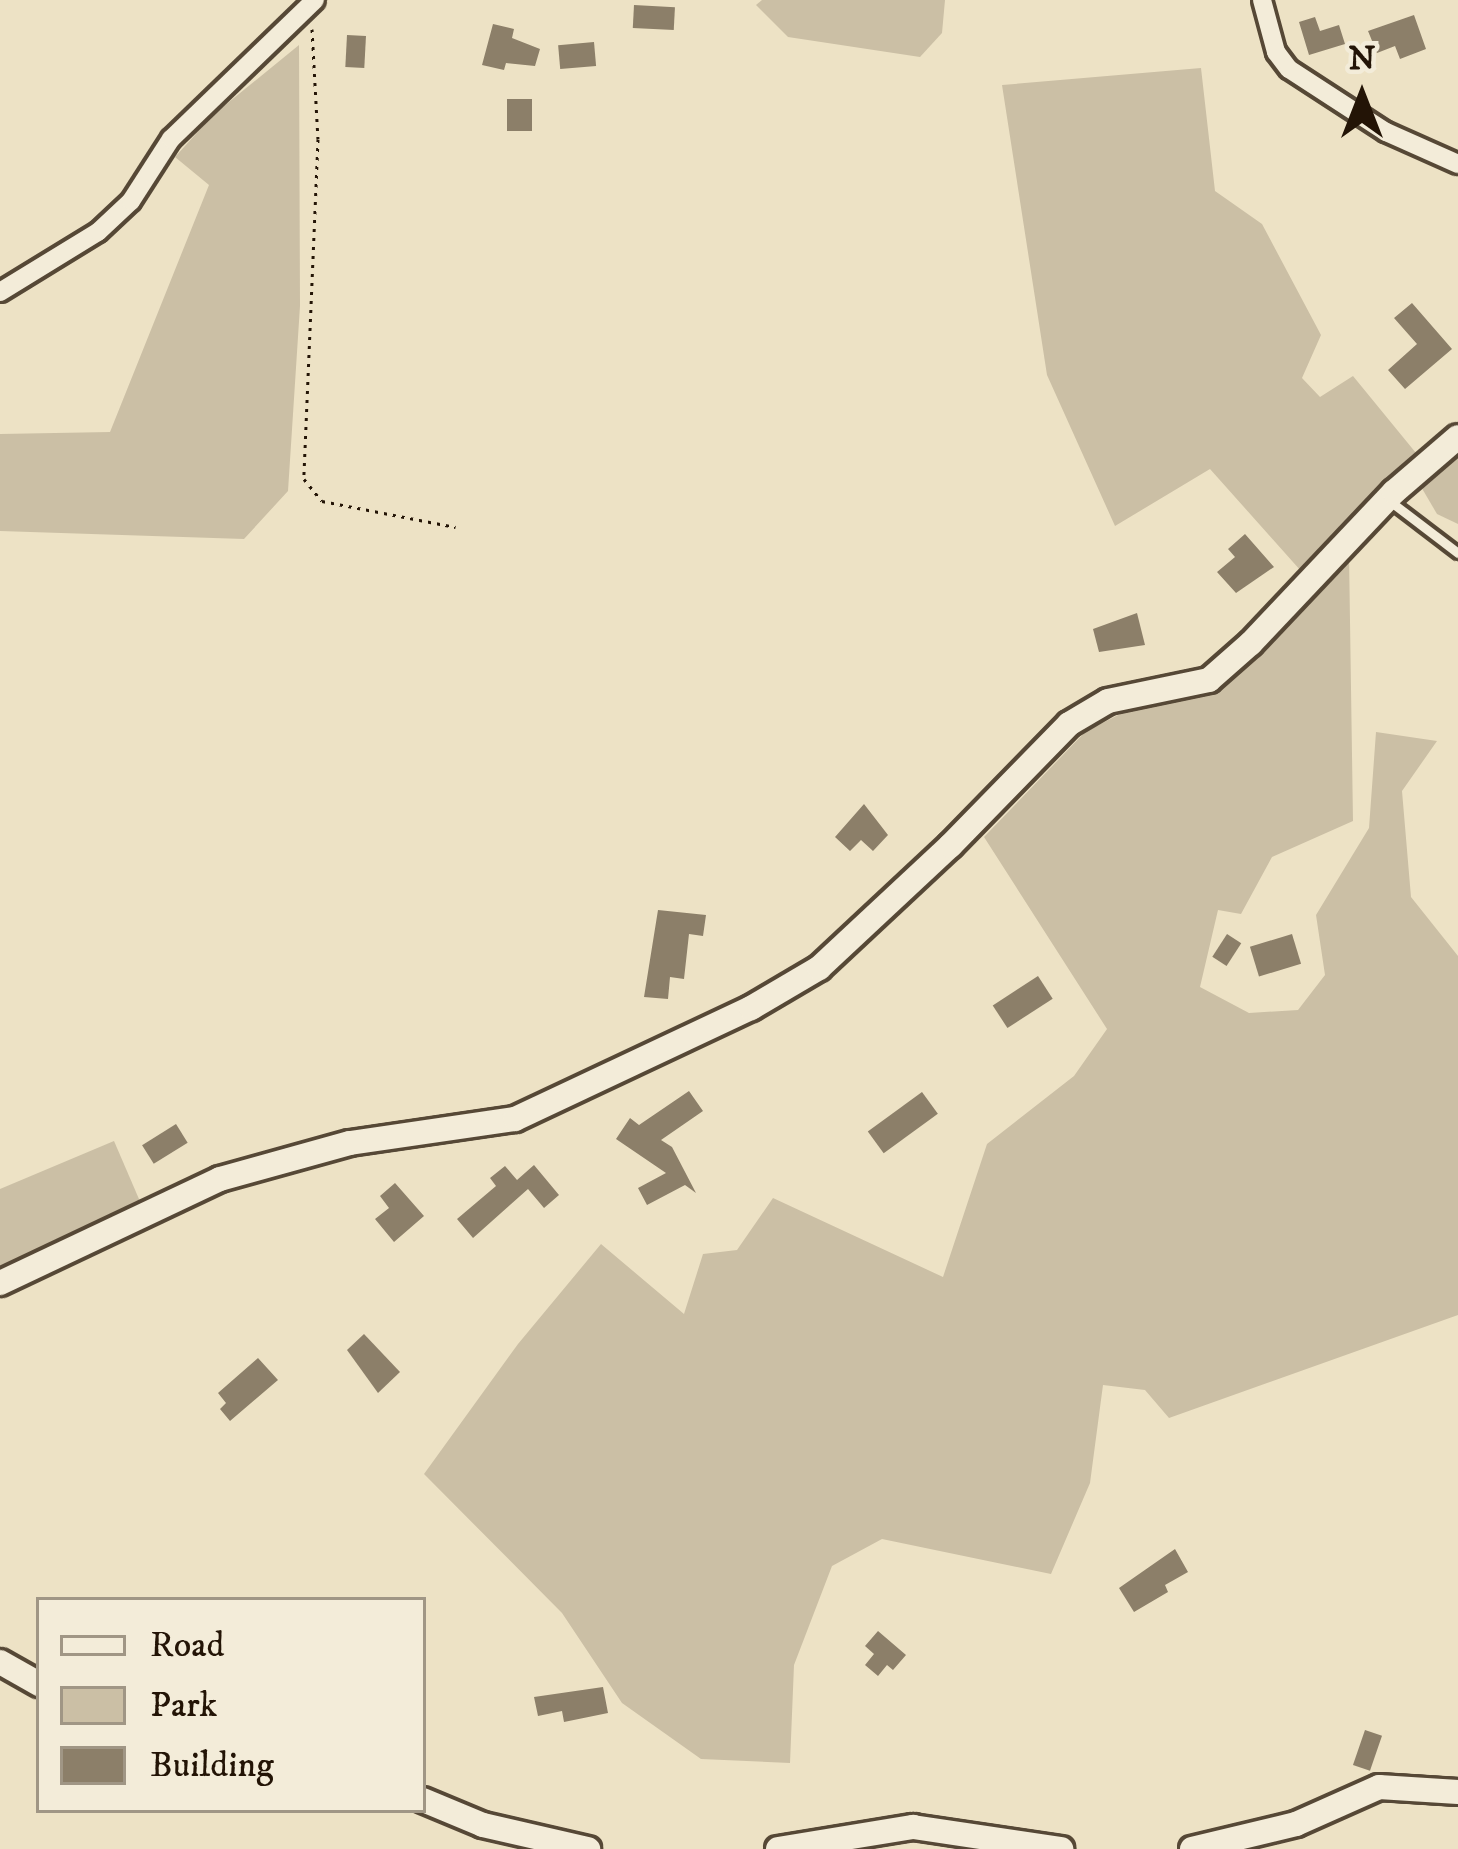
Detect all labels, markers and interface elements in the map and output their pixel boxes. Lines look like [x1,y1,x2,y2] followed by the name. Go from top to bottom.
[1302,36,1422,156] north arrow
[1348,39,1376,80] text: N
[36,1597,426,1813] legend
[150,1623,225,1668] text: Road
[150,1683,217,1728] text: Park
[150,1743,274,1788] text: Building

